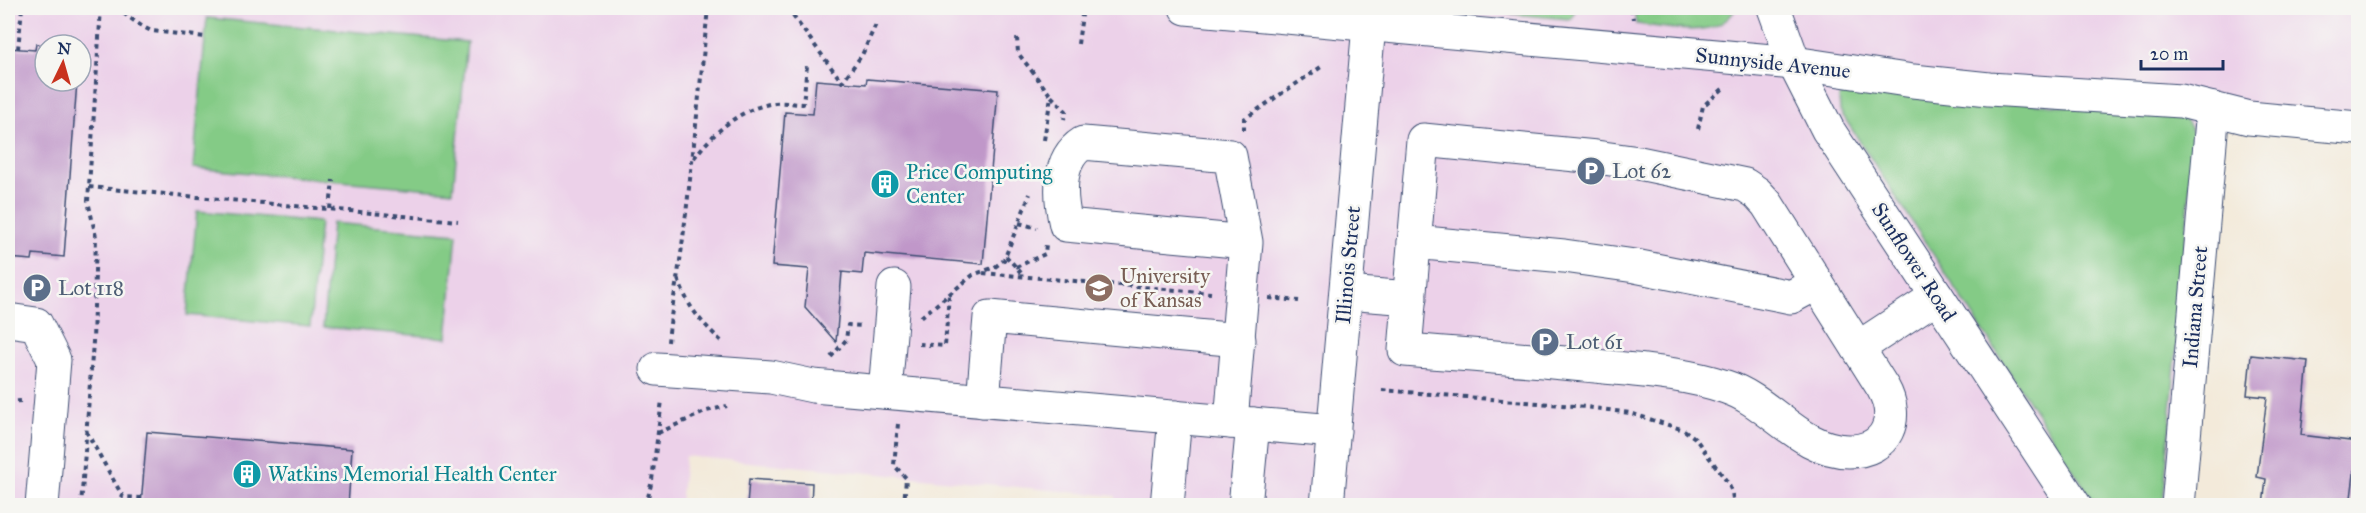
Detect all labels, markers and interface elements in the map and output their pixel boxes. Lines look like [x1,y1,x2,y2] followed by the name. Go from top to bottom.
[33,33,93,93] north arrow
[2141,33,2224,71] scale bar
[57,38,72,59] text: N
[1694,42,1852,84] street label: Sunnyside Avenue
[2150,43,2188,65] text: 20 m
[1575,155,1607,187] parking icon: Lot 62
[1612,158,1672,184] place label: Lot 62
[906,159,1053,209] place label: Price Computing Center
[869,168,901,200] building icon: Price Computing Center
[1866,198,1962,327] street label: Sunflower Road
[1330,204,1366,325] street label: Illinois Street
[2177,244,2213,369] street label: Indiana Street
[1120,263,1211,313] place label: University of Kansas
[21,272,53,304] parking icon: Lot 118
[1083,272,1115,304] school or university icon: University of Kansas
[58,275,124,301] place label: Lot 118
[1529,326,1561,358] parking icon: Lot 61
[1566,329,1623,355] place label: Lot 61
[231,458,263,490] building icon: Watkins Memorial Health Center
[268,461,557,487] place label: Watkins Memorial Health Center

